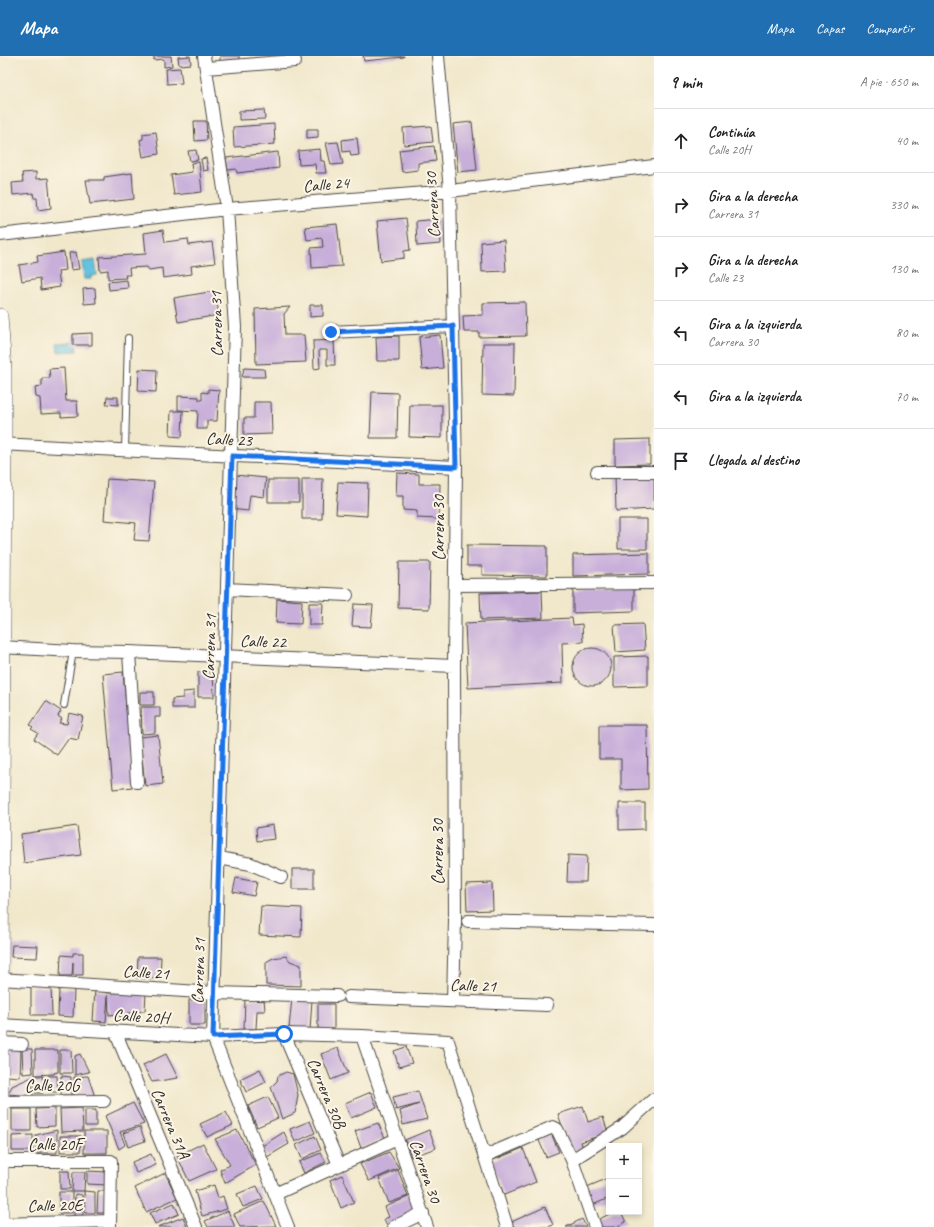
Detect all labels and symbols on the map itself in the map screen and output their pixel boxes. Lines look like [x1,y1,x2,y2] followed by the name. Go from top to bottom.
[420,170,445,238] street label: Carrera 30
[302,172,352,197] street label: Calle 24
[205,290,228,357] street label: Carrera 31
[322,323,340,341] route end
[205,428,254,451] street label: Calle 23
[428,494,449,561] street label: Carrera 30
[198,612,221,680] street label: Carrera 31
[240,630,288,653] street label: Calle 22
[427,818,448,885] street label: Carrera 30
[187,936,210,1004] street label: Carrera 31
[122,960,171,985] street label: Calle 21
[450,974,498,997] street label: Calle 21
[113,1005,173,1029] street label: Calle 20H
[275,1025,293,1043] route start
[302,1055,351,1133] street label: Carrera 30B
[25,1075,81,1096] street label: Calle 20G
[146,1085,195,1163] street label: Carrera 31A
[28,1134,86,1155] street label: Calle 20F
[405,1137,447,1207] street label: Carrera 30
[27,1194,85,1216] street label: Calle 20E

